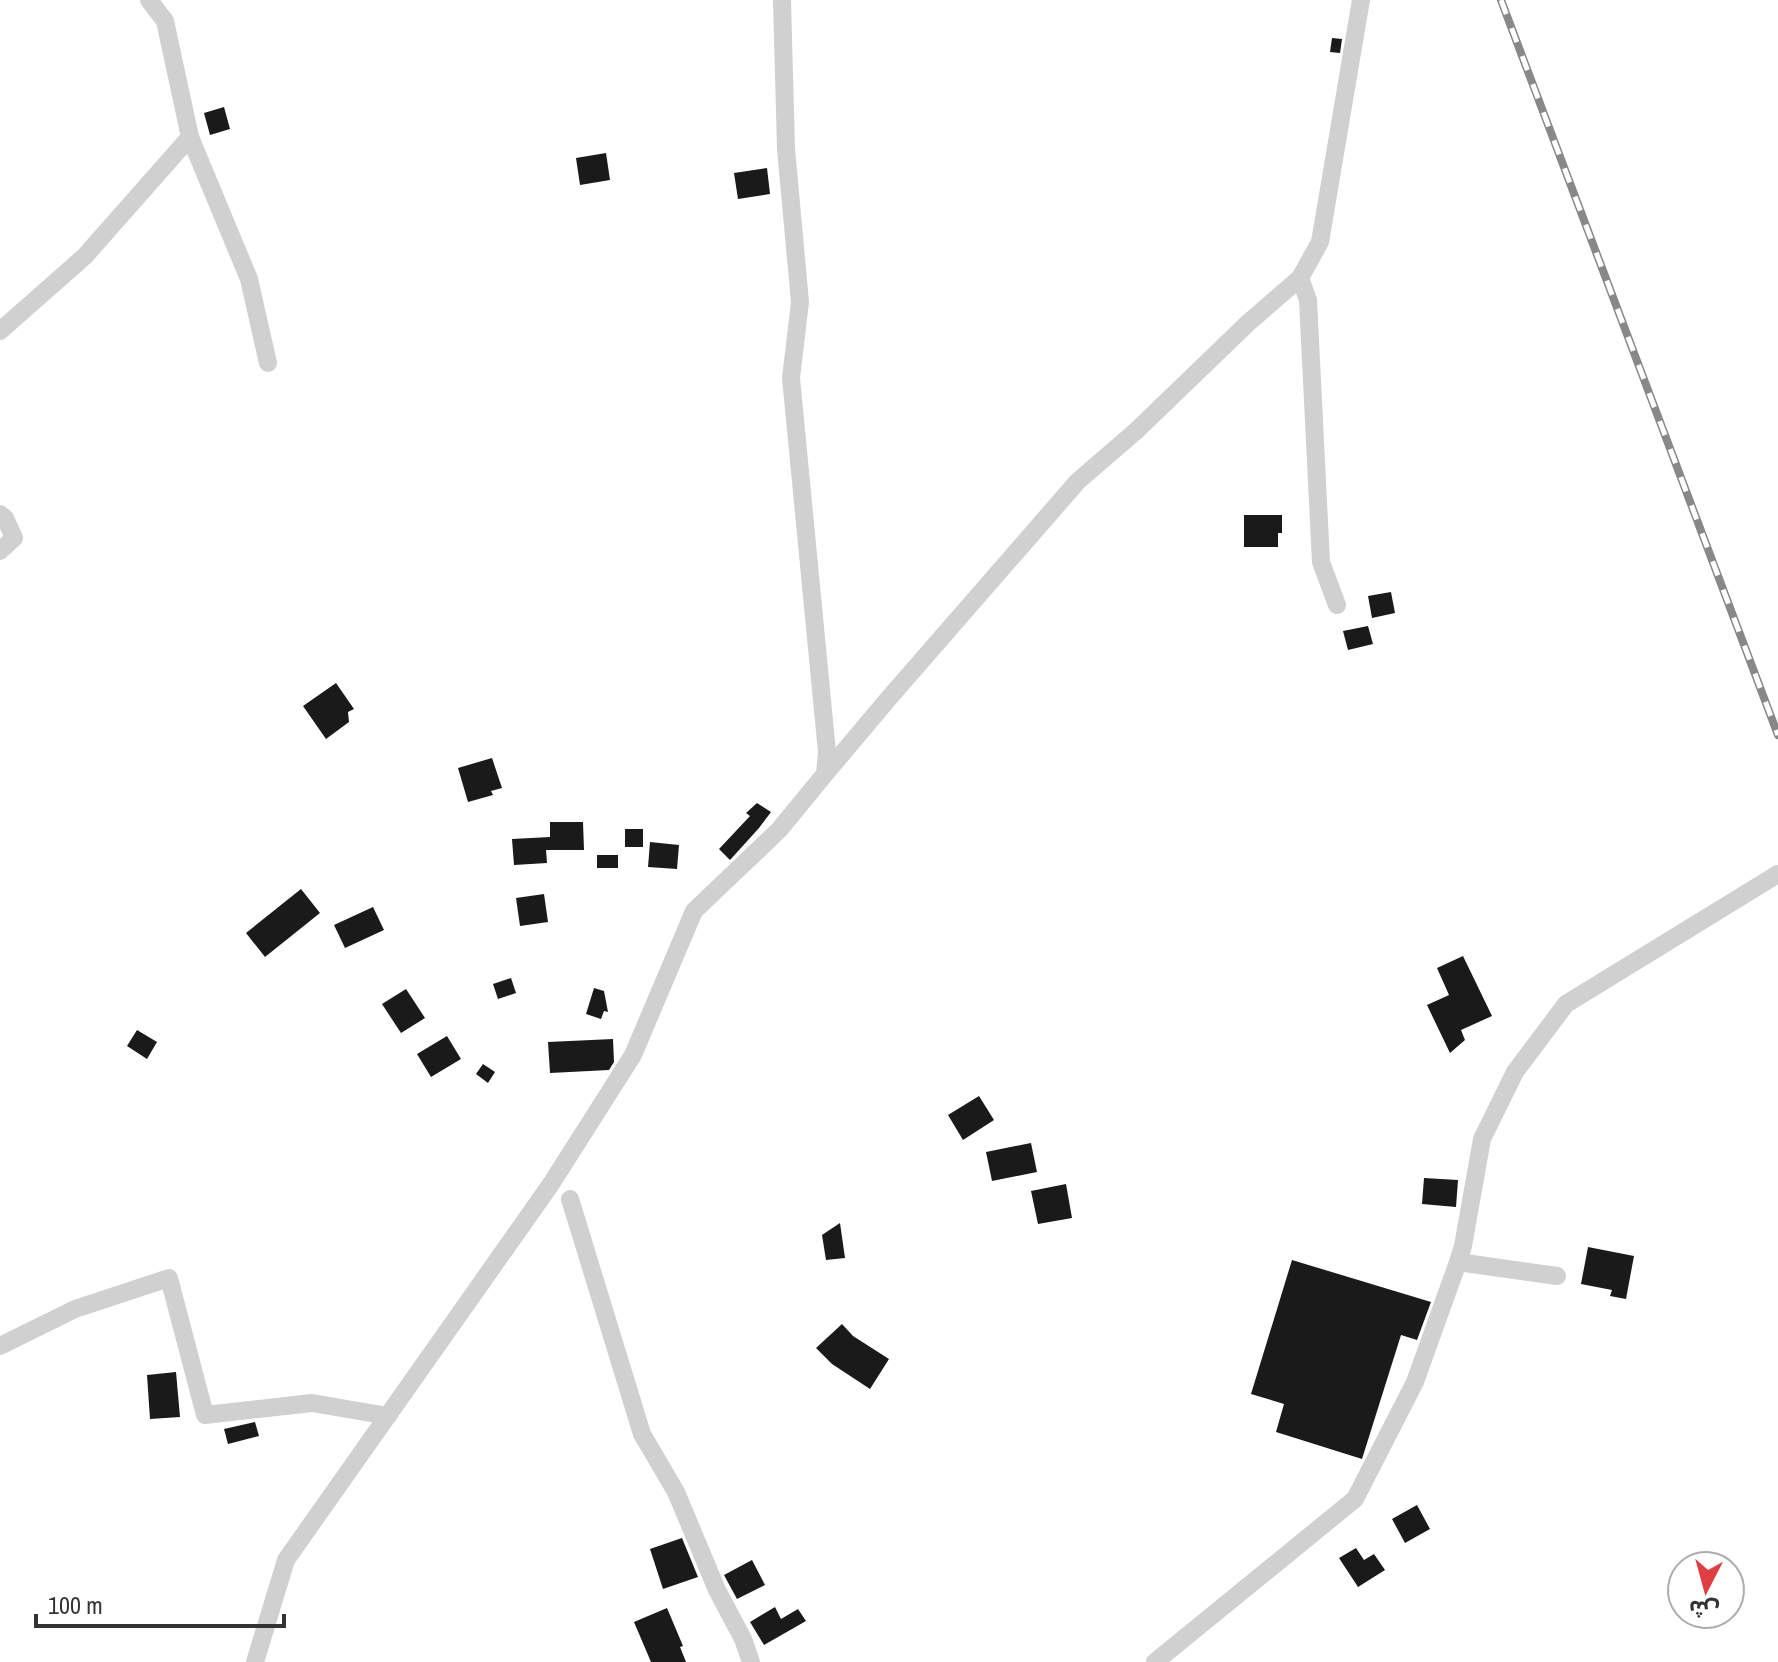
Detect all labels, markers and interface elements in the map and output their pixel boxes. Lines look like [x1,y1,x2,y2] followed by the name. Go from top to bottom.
[1666,1550,1746,1630] north arrow
[36,1578,284,1628] scale bar
[48,1589,103,1621] text: 100 m
[1687,1593,1720,1626] text: ش

